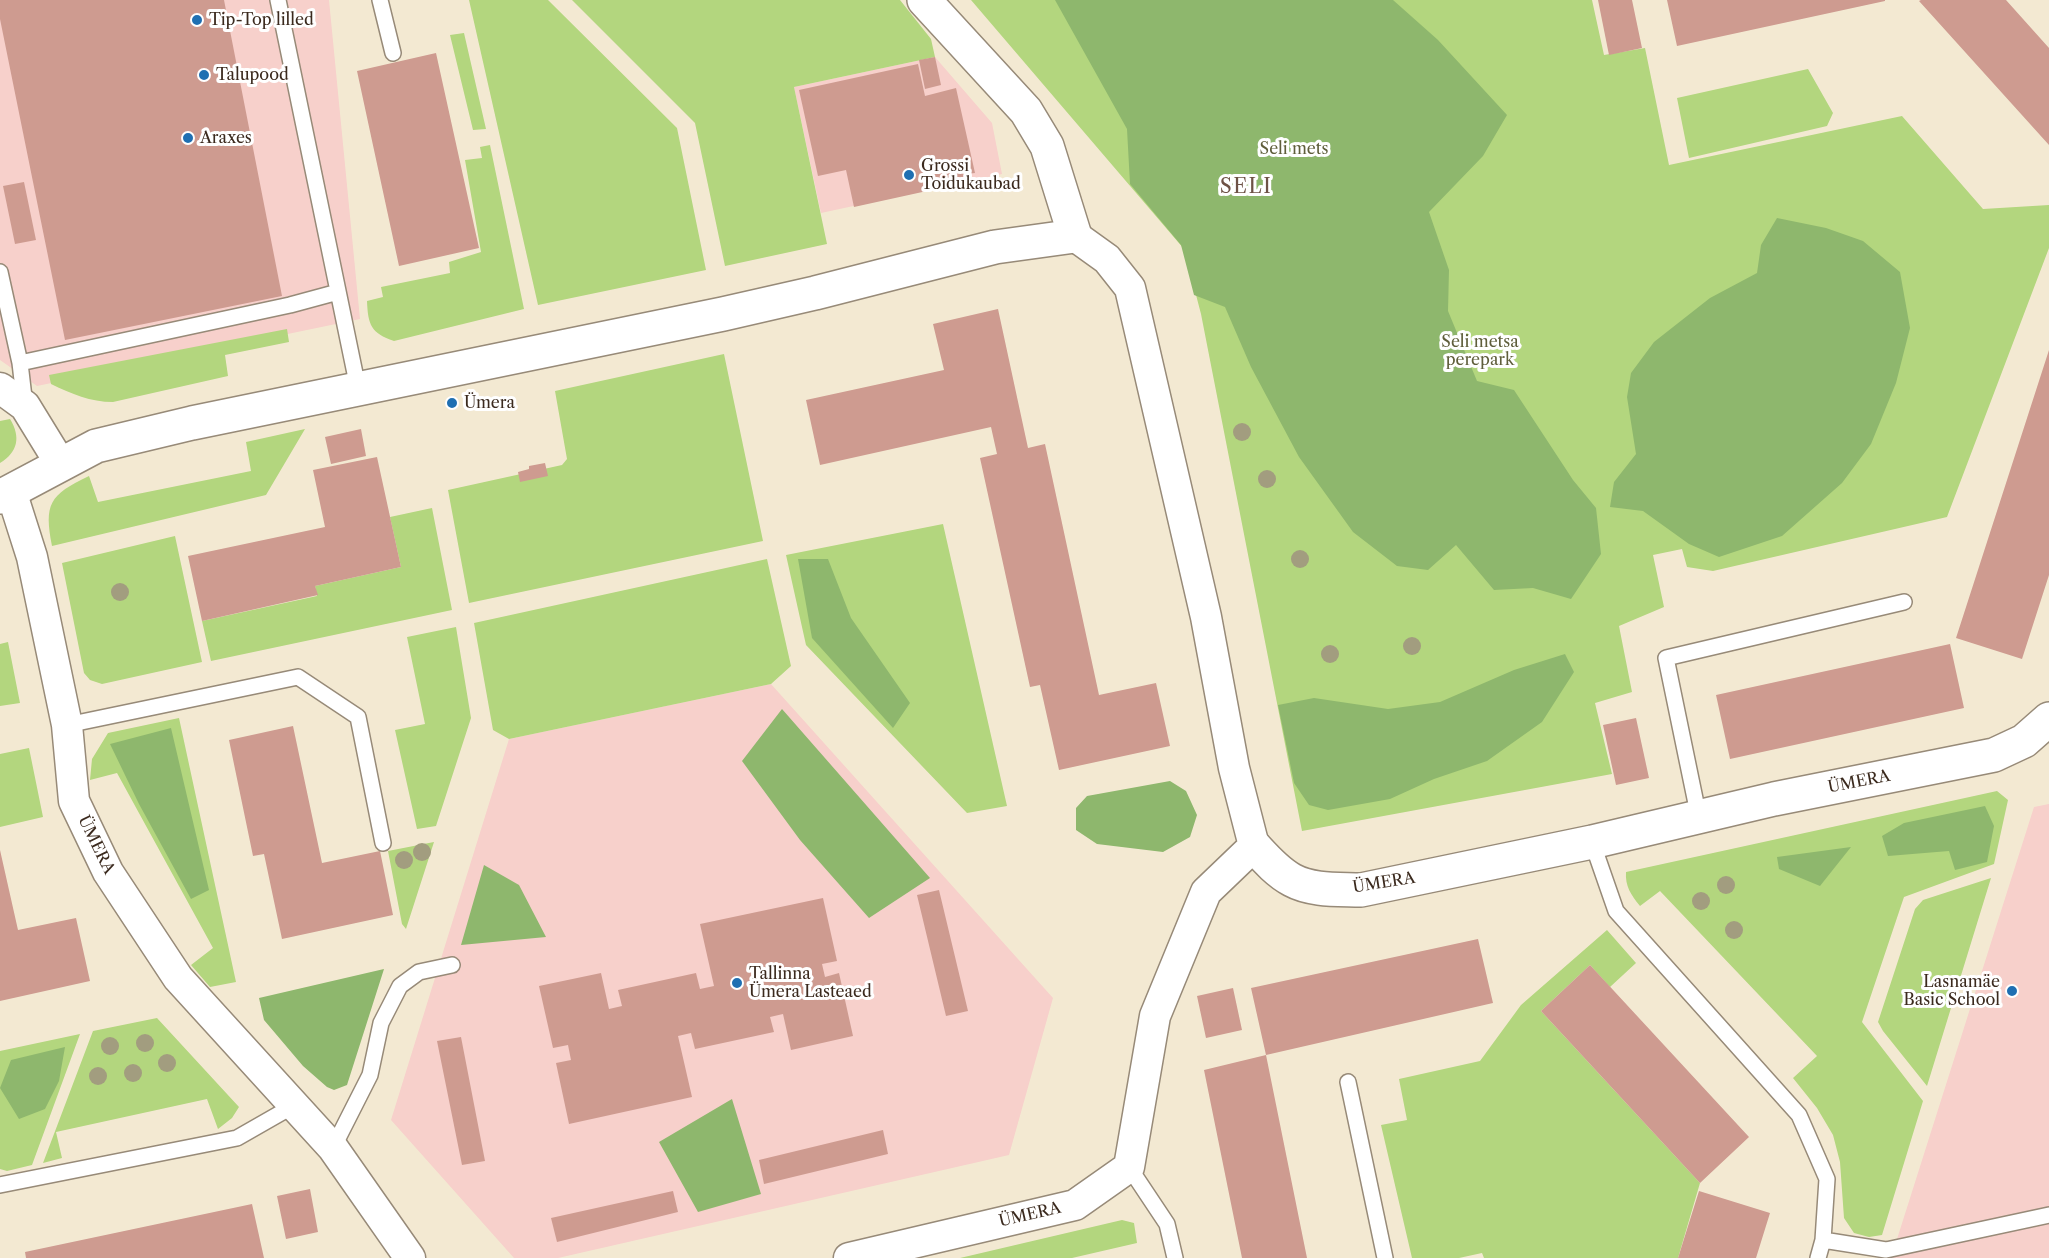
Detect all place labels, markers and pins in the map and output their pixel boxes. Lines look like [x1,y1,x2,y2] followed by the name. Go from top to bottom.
[209,10,314,30] place label: Tip-Top lilled
[190,13,204,27] marker: Tip-Top lilled
[216,65,289,85] place label: Talupood
[197,68,211,82] marker: Talupood
[200,128,252,148] place label: Araxes
[181,131,195,145] marker: Araxes
[921,156,1021,194] place label: Grossi Toidukaubad
[902,168,916,182] marker: Grossi Toidukaubad
[464,393,515,413] place label: Ümera
[445,396,459,410] marker: Ümera
[749,964,872,1002] place label: Tallinna Ümera Lasteaed
[1904,972,2000,1010] place label: Lasnamäe Basic School
[730,976,744,990] marker: Tallinna Ümera Lasteaed
[2005,984,2019,998] marker: Lasnamäe Basic School

